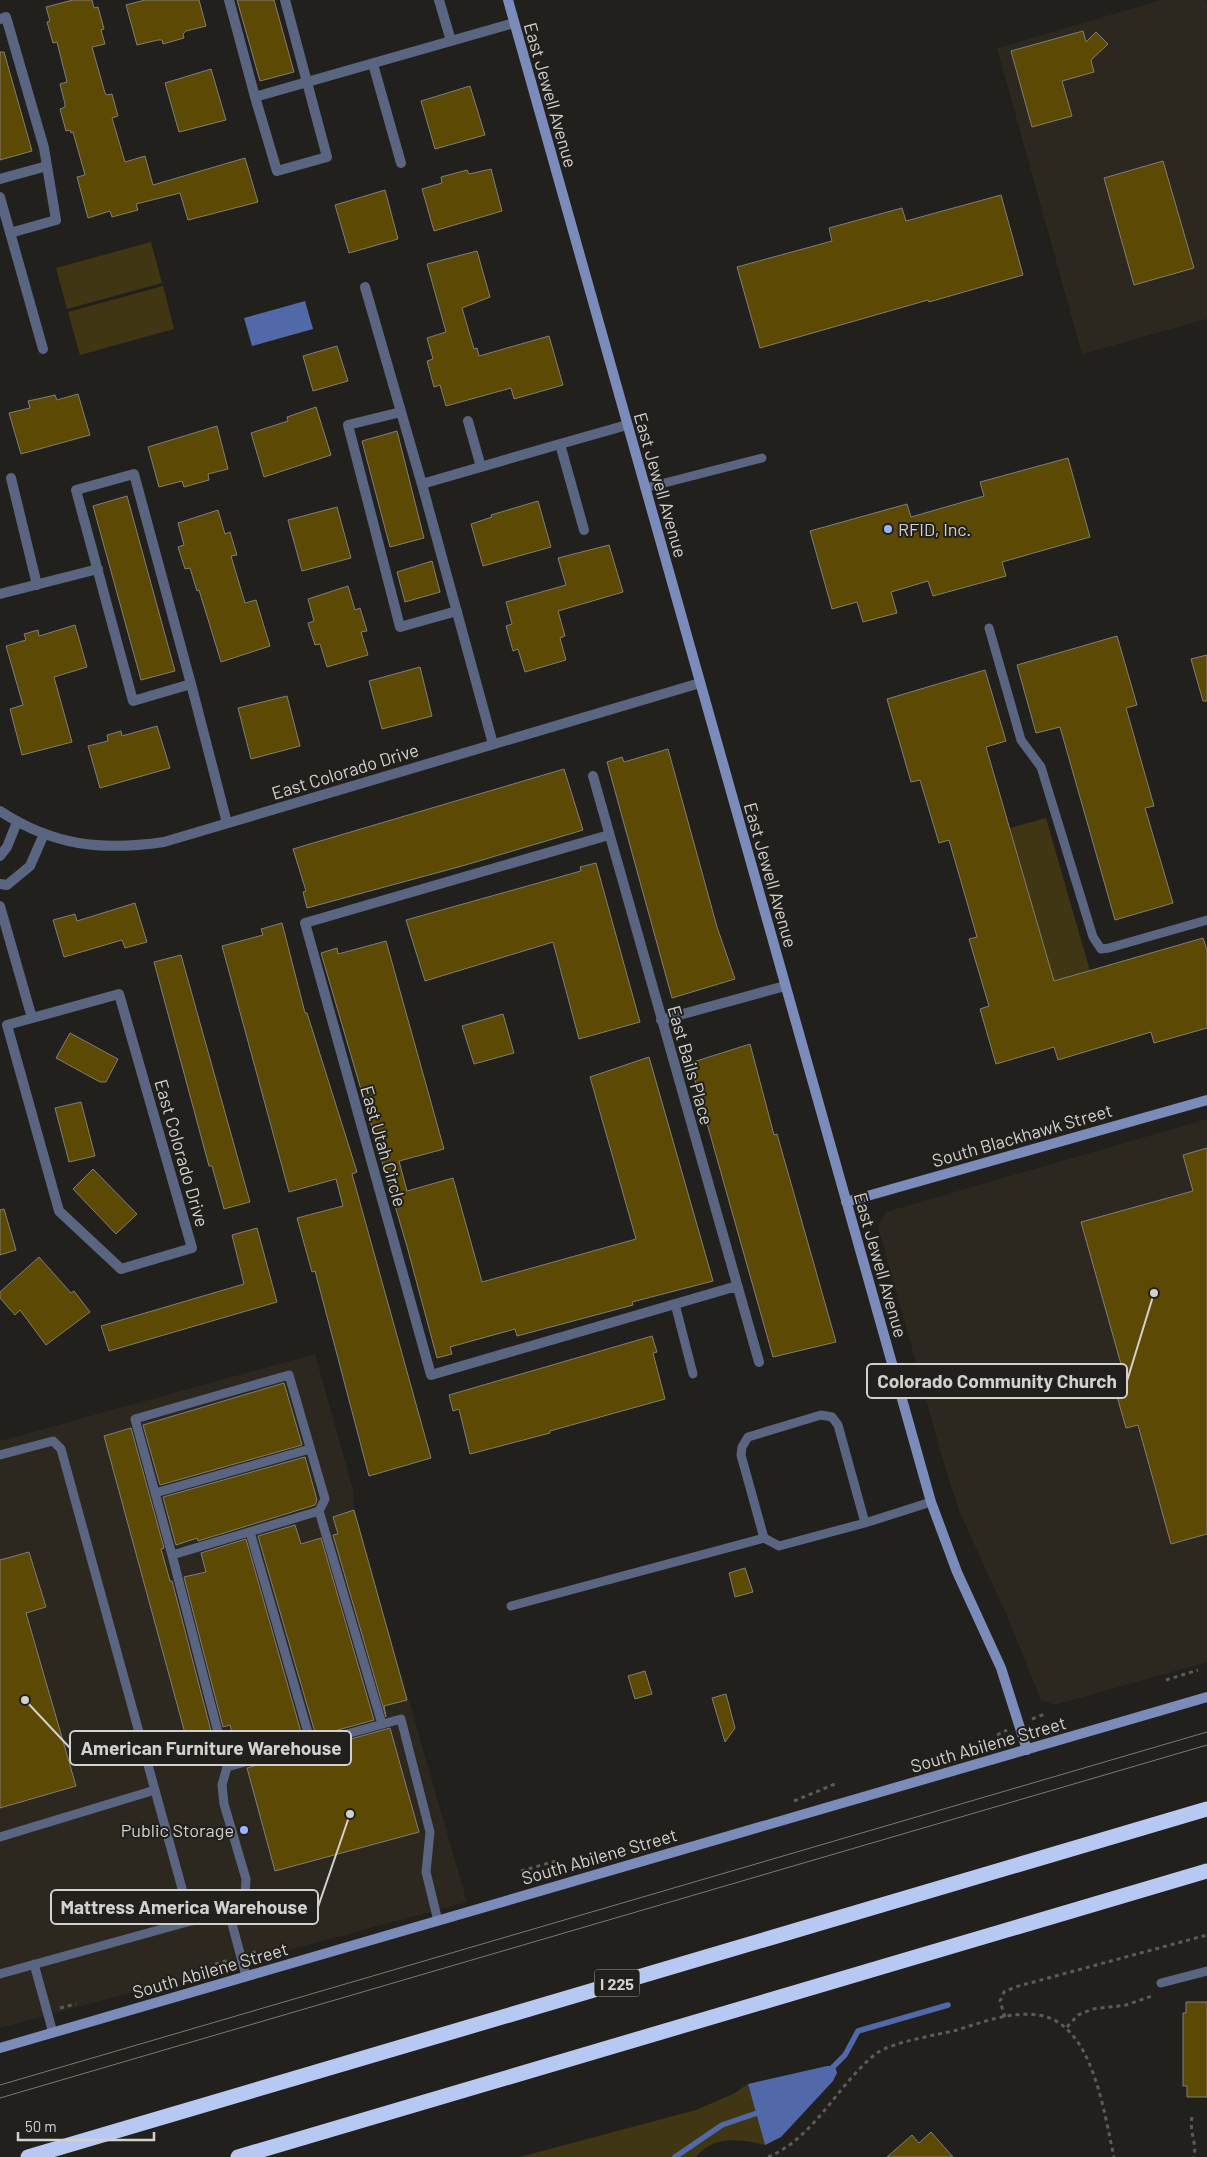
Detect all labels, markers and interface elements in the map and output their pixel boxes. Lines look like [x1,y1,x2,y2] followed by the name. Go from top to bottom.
[520,20,582,170] street label: East Jewell Avenue
[630,410,692,560] street label: East Jewell Avenue
[898,518,971,540] place label: RFID, Inc.
[882,523,894,535] marker: RFID, Inc.
[269,738,421,804] street label: East Colorado Drive
[740,800,802,950] street label: East Jewell Avenue
[663,1003,719,1127] street label: East Bails Place
[150,1077,214,1229] street label: East Colorado Drive
[356,1083,412,1209] street label: East Utah Circle
[929,1099,1115,1171] street label: South Blackhawk Street
[850,1190,912,1340] street label: East Jewell Avenue
[867,1364,1127,1398] callout: Colorado Community Church
[877,1369,1117,1392] text: Colorado Community Church
[908,1711,1068,1777] street label: South Abilene Street
[70,1731,351,1765] callout: American Furniture Warehouse
[80,1736,342,1759] text: American Furniture Warehouse
[121,1819,234,1841] place label: Public Storage
[519,1823,679,1889] street label: South Abilene Street
[238,1824,250,1836] marker: Public Storage
[51,1890,318,1924] callout: Mattress America Warehouse
[60,1895,308,1918] text: Mattress America Warehouse
[130,1937,290,2003] street label: South Abilene Street
[594,1970,640,1996] road number: I 225
[18,2110,154,2142] scale bar
[25,2117,57,2135] text: 50 m

